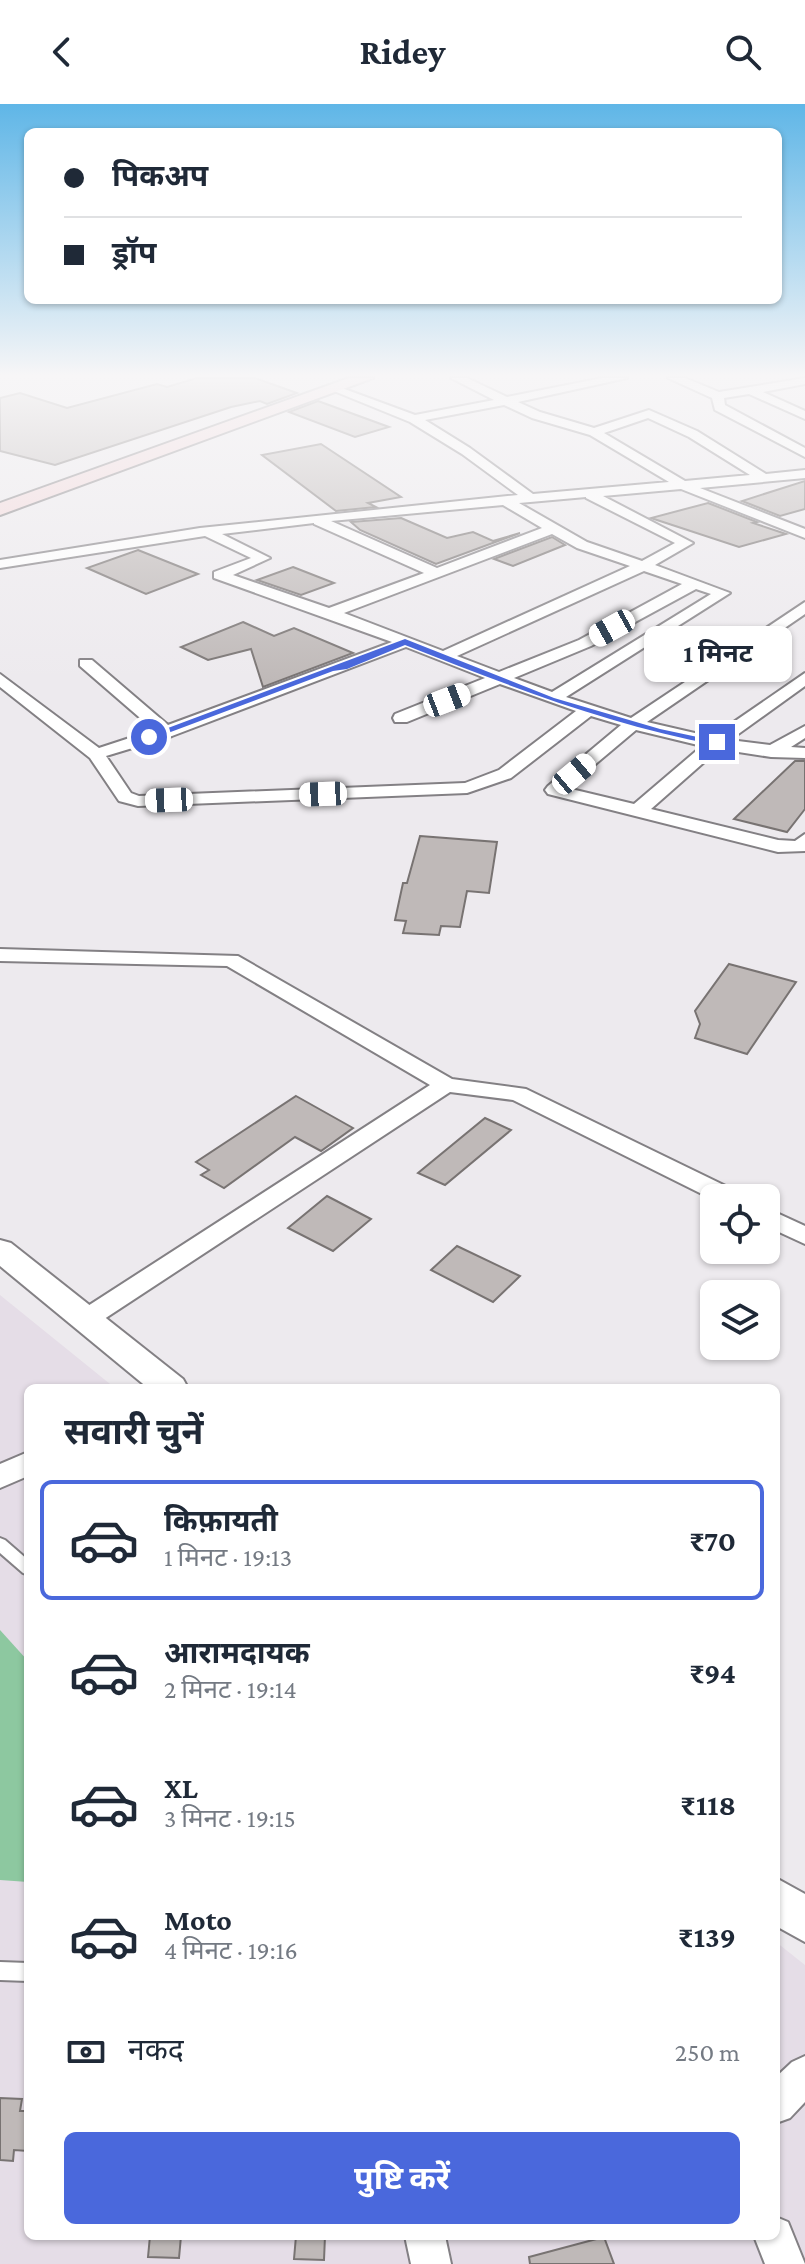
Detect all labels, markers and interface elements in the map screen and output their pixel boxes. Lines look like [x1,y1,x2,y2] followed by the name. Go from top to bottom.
[40,30,84,74] icon: back
[721,30,765,74] icon: search
[359,32,446,72] text: Ridey
[112,159,208,192] text: पिकअप
[112,236,156,269] text: ड्रॉप
[585,606,639,650] car
[643,626,791,682] callout: 1 मिनट
[683,639,753,668] text: 1 मिनट
[420,680,474,720] car
[131,719,167,755] route start
[699,724,735,760] route end
[548,749,600,799] car
[299,781,347,807] car
[145,787,193,813] car
[700,1184,780,1360] map controls
[700,1184,780,1264] button: locate
[700,1280,780,1360] button: layers
[64,1412,203,1452] text: सवारी चुनें
[68,1504,140,1576] icon: car
[164,1504,278,1537] text: किफ़ायती
[689,1524,736,1557] text: ₹70
[164,1543,292,1572] text: 1 मिनट · 19:13
[68,1636,140,1708] icon: car
[164,1636,310,1669] text: आरामदायक
[689,1656,736,1689] text: ₹94
[164,1675,297,1704] text: 2 मिनट · 19:14
[68,1768,140,1840] icon: car
[164,1771,198,1804] text: XL
[680,1788,736,1821] text: ₹118
[164,1804,296,1833] text: 3 मिनट · 19:15
[68,1900,140,1972] icon: car
[164,1903,232,1936] text: Moto
[678,1920,736,1953] text: ₹139
[164,1936,298,1965] text: 4 मिनट · 19:16
[64,2030,108,2074] icon: cash
[128,2033,184,2066] text: नकद
[675,2038,740,2067] text: 250 m
[64,2132,740,2224] button: पुष्टि करें

